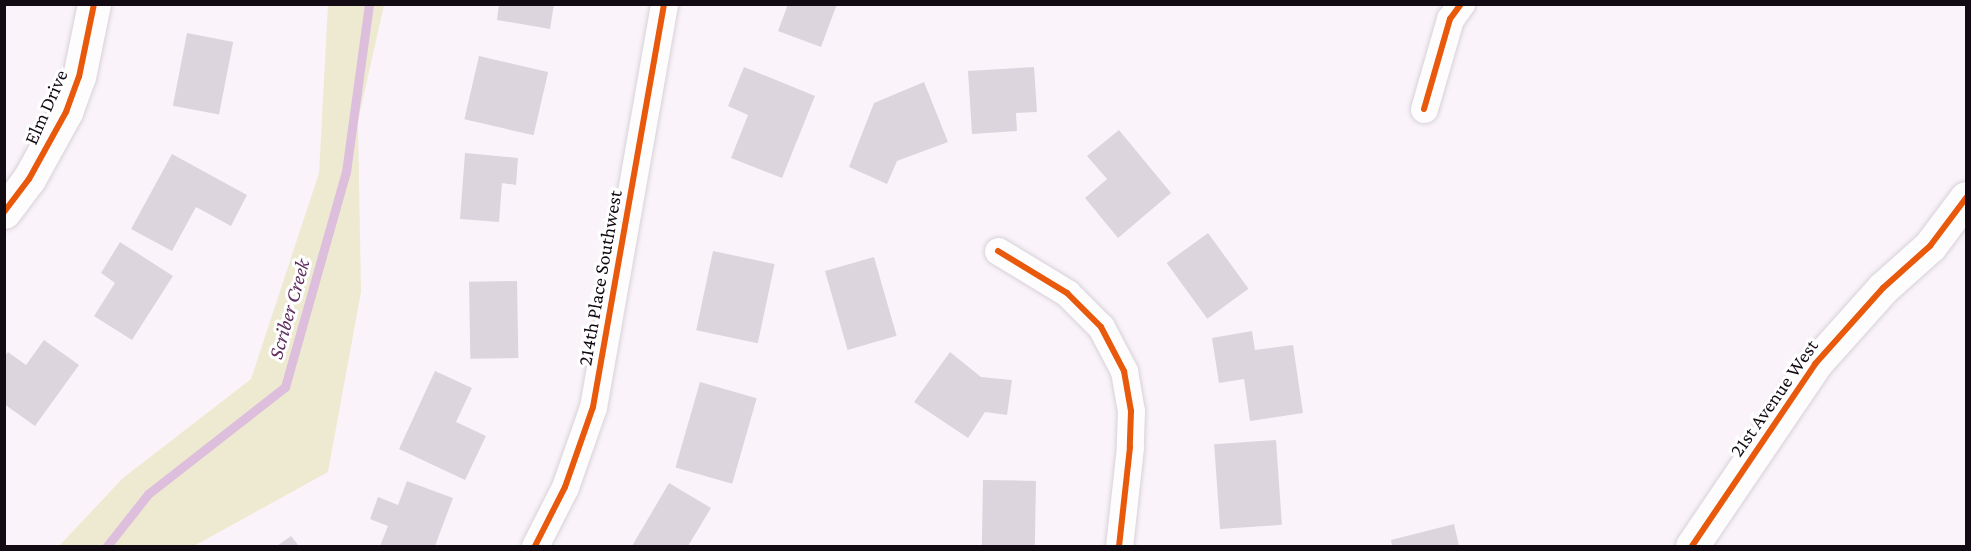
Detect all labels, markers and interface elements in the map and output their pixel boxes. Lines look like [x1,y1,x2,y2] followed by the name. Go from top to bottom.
[19,66,73,148] street label: Elm Drive
[573,188,627,368] street label: 214th Place Southwest
[263,256,315,362] water label: Scriber Creek
[1725,335,1823,461] street label: 21st Avenue West

